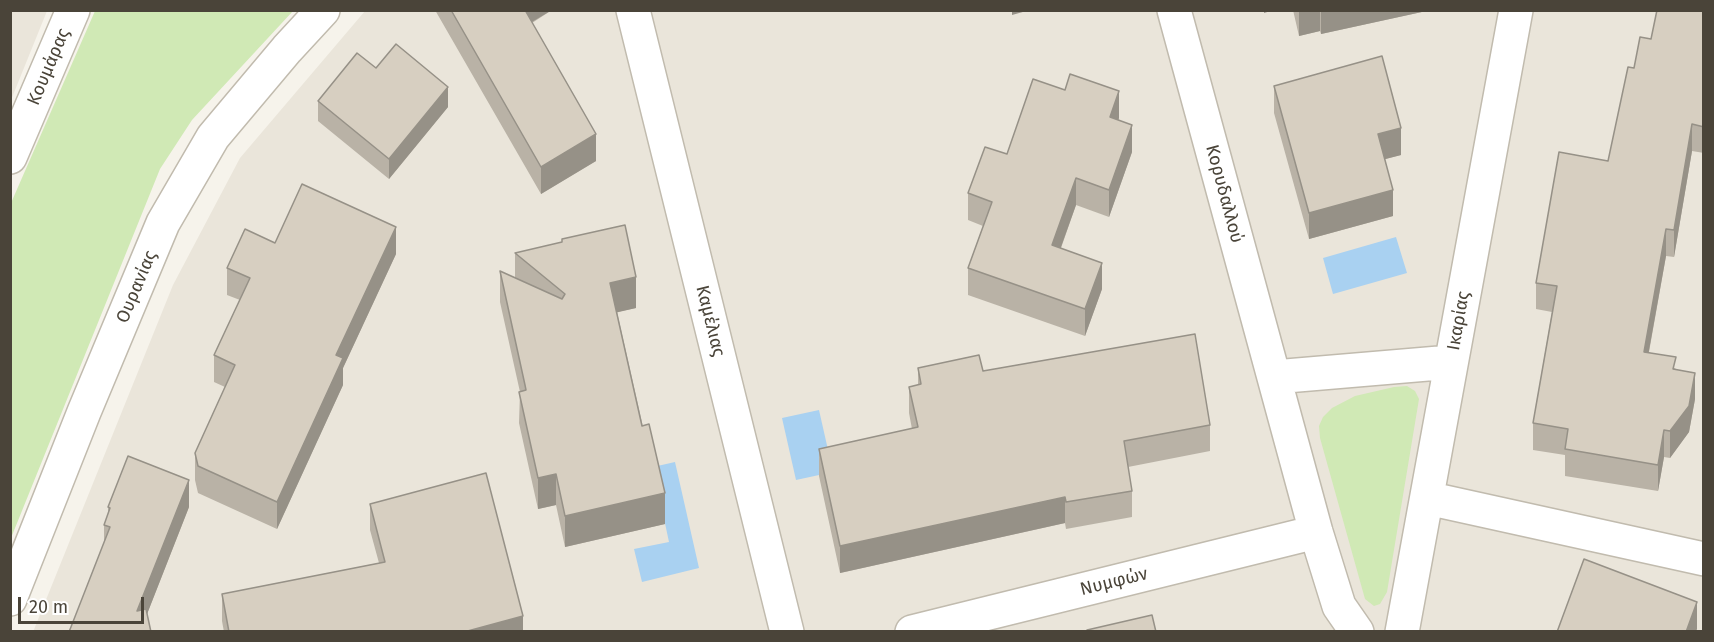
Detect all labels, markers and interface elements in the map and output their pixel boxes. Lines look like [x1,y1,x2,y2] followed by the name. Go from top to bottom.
[23,25,75,109] street label: Κουμάρας
[1201,142,1247,246] street label: Κορυδαλλού
[112,248,162,326] street label: Ουρανίας
[691,283,729,359] street label: Καμέλιας
[1443,290,1475,352] street label: Ικαρίας
[1078,563,1150,601] street label: Νυμφών
[21,585,147,623] scale bar
[29,596,68,618] text: 20 m

